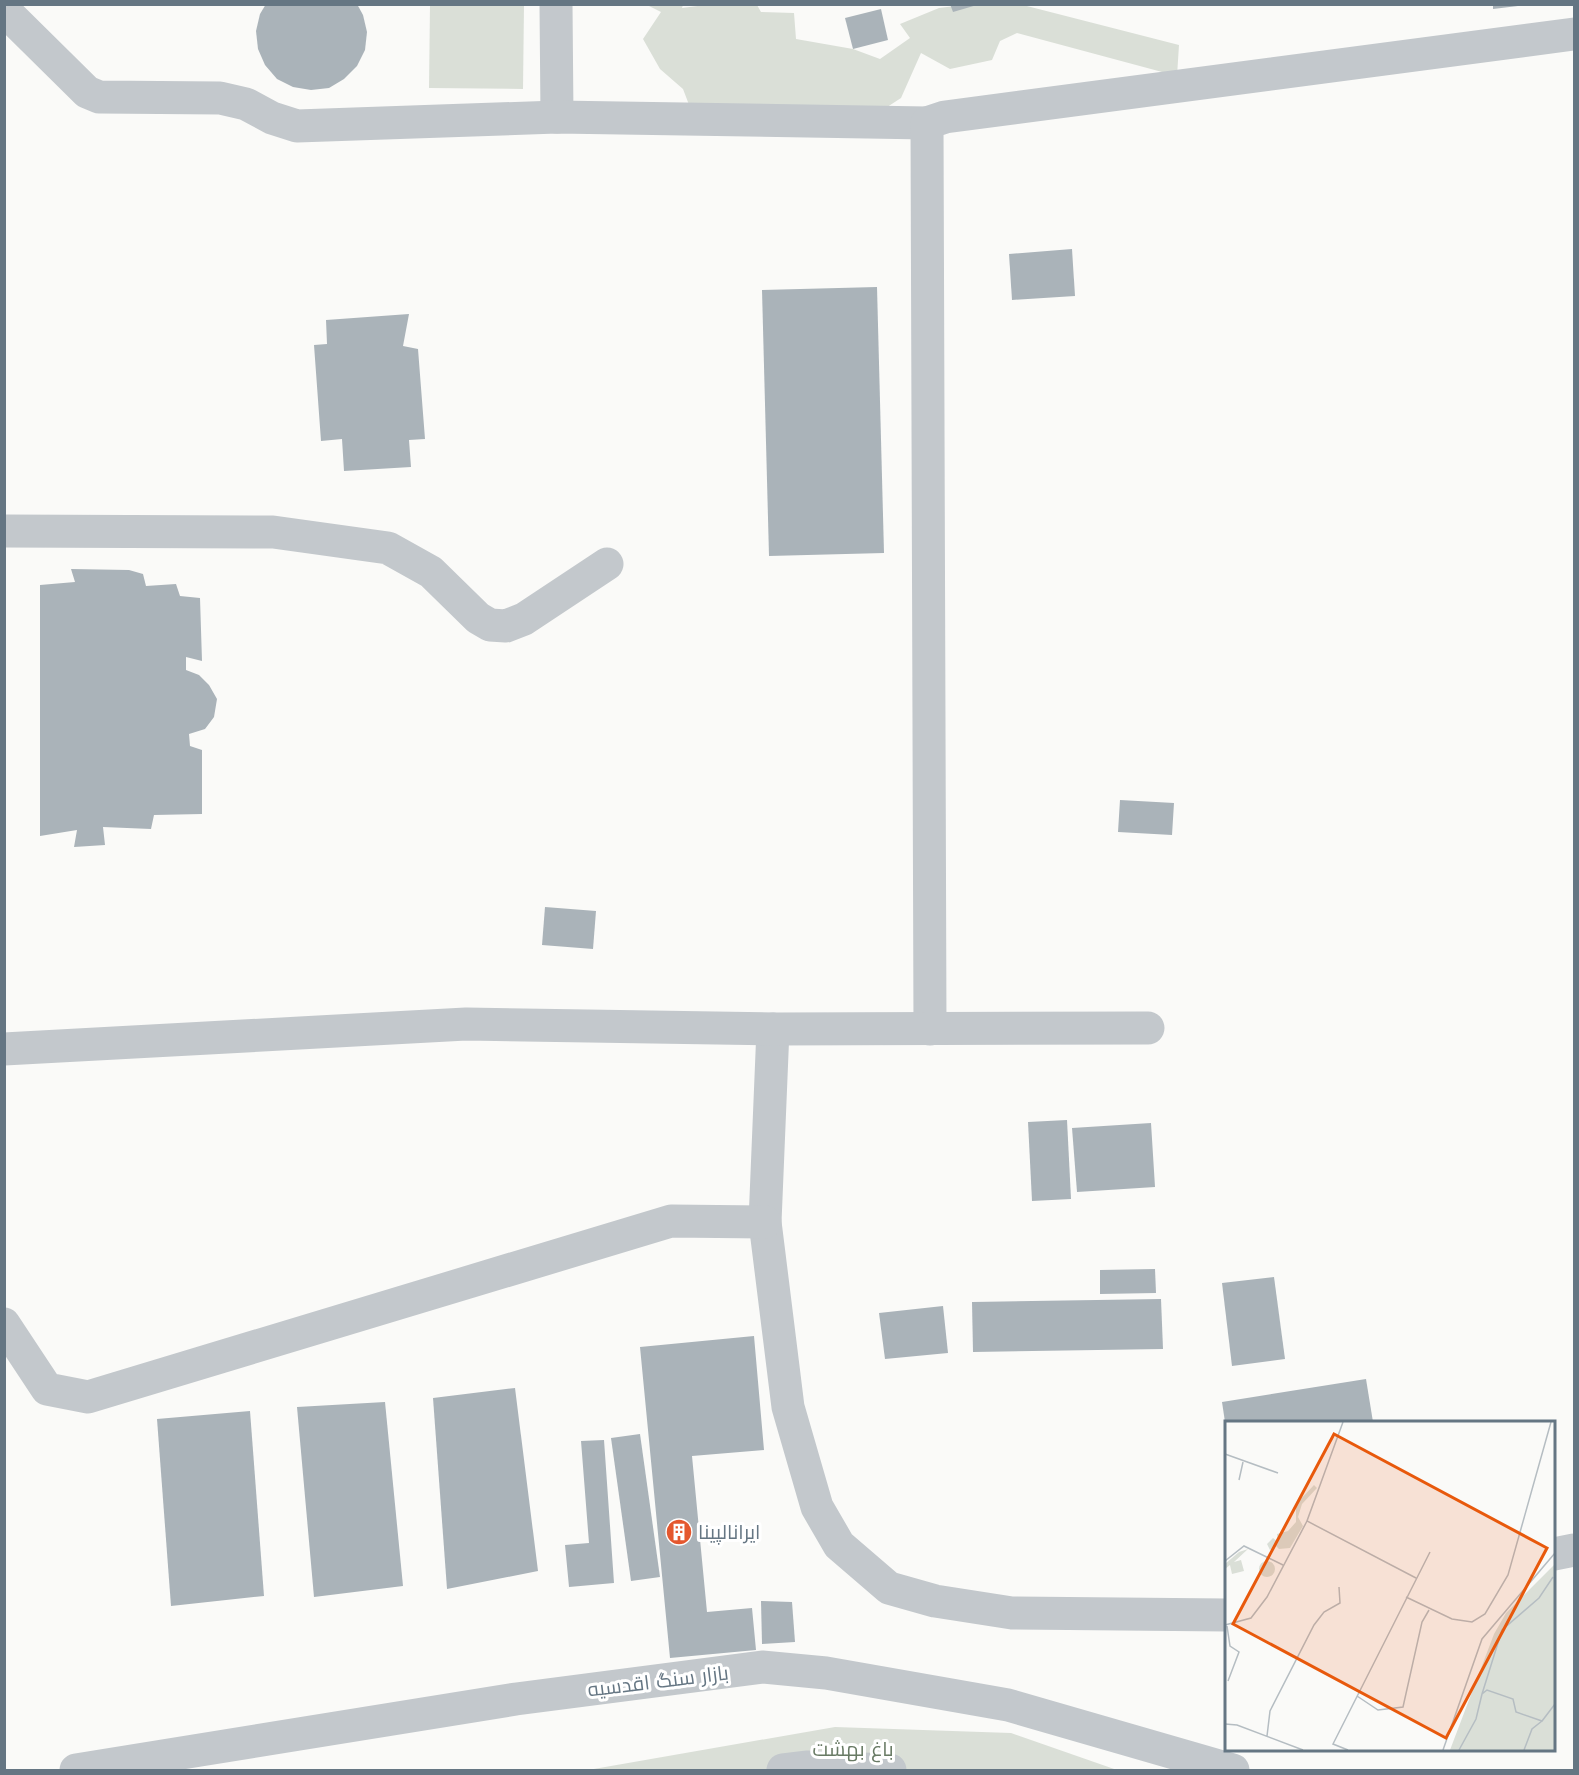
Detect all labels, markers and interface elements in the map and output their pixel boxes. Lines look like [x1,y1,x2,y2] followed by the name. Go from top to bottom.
[1225,1421,1555,1751] inset map
[664,1517,694,1547] building icon: ایرانالپینا
[698,1520,760,1545] place label: ایرانالپینا
[586,1660,730,1702] street label: بازار سنگ اقدسیه
[812,1737,894,1763] park label: باغ بهشت

